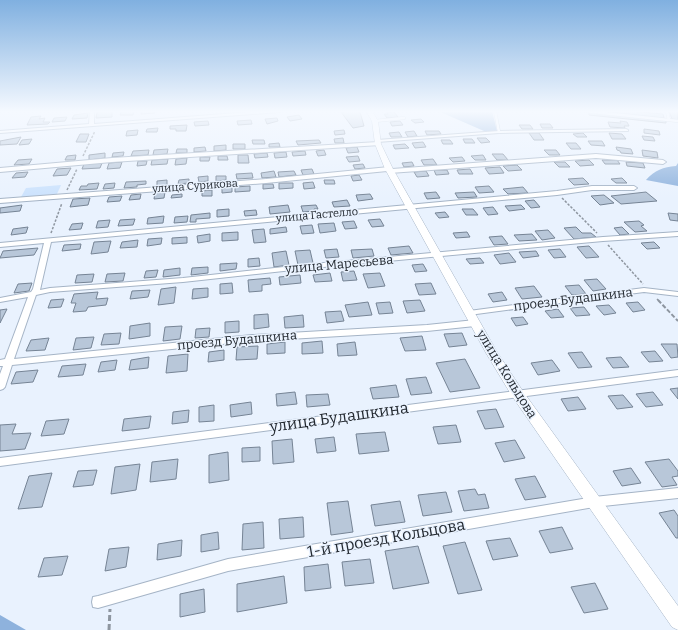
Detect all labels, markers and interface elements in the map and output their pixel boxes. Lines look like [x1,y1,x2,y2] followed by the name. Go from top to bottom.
[151,177,238,196] street label: улица Сурикова
[274,205,359,225] street label: улица Гастелло
[283,252,394,276] street label: улица Маресьева
[512,284,634,314] street label: проезд Будашкина
[473,326,540,421] street label: улица Кольцова
[177,327,297,353] street label: проезд Будашкина
[267,398,410,436] street label: улица Будашкина
[306,515,467,561] street label: 1-й проезд Кольцова

